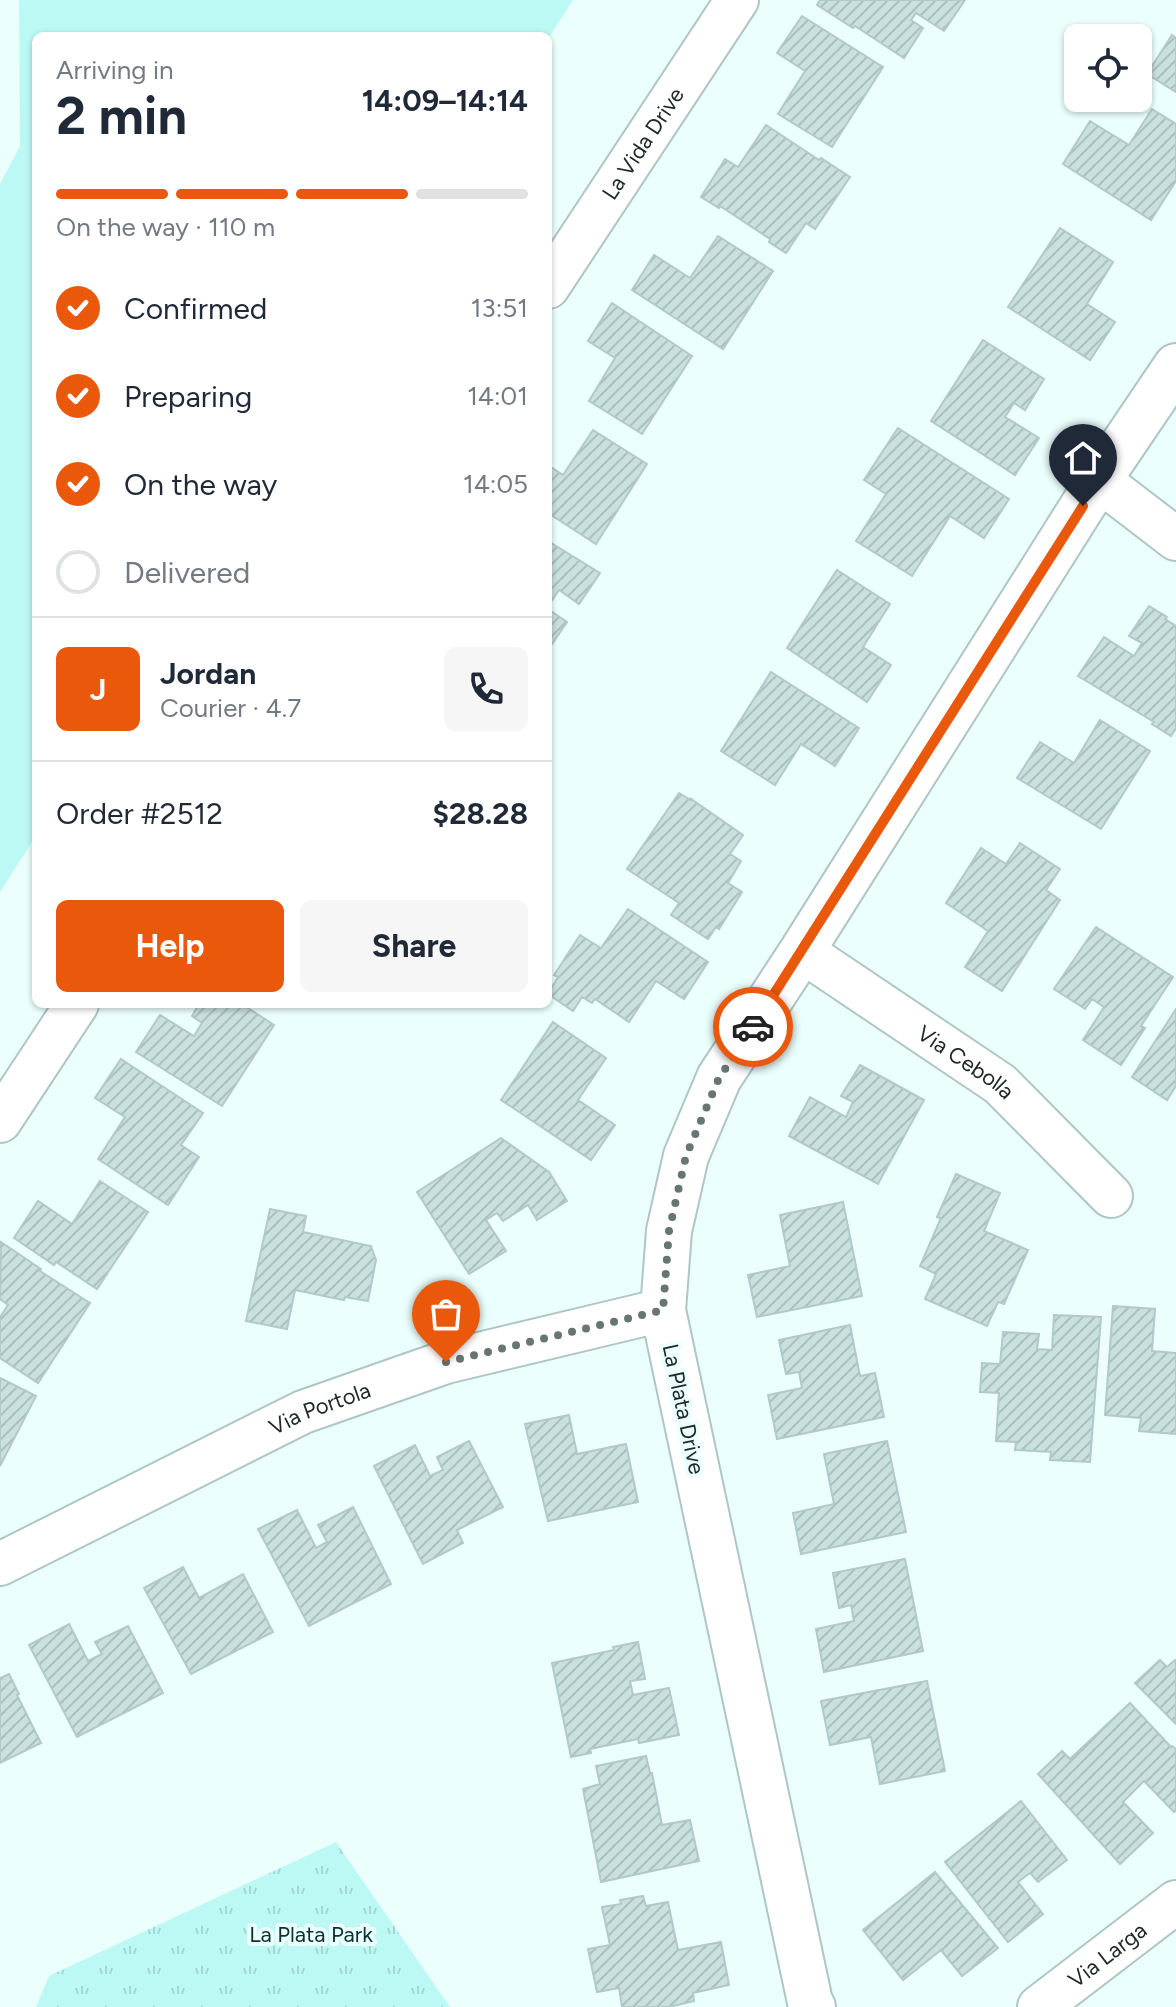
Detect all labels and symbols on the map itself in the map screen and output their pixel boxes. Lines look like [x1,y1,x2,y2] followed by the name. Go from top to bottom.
[596,82,690,205] street label: La Vida Drive
[1049,424,1117,506] pin
[713,987,793,1067] courier
[912,1020,1020,1105] street label: Via Cebolla
[412,1280,480,1362] pin
[657,1341,711,1477] street label: La Plata Drive
[265,1376,374,1441] street label: Via Portola
[1063,1917,1152,1994] street label: Via Larga
[249,1921,373,1948] park label: La Plata Park

